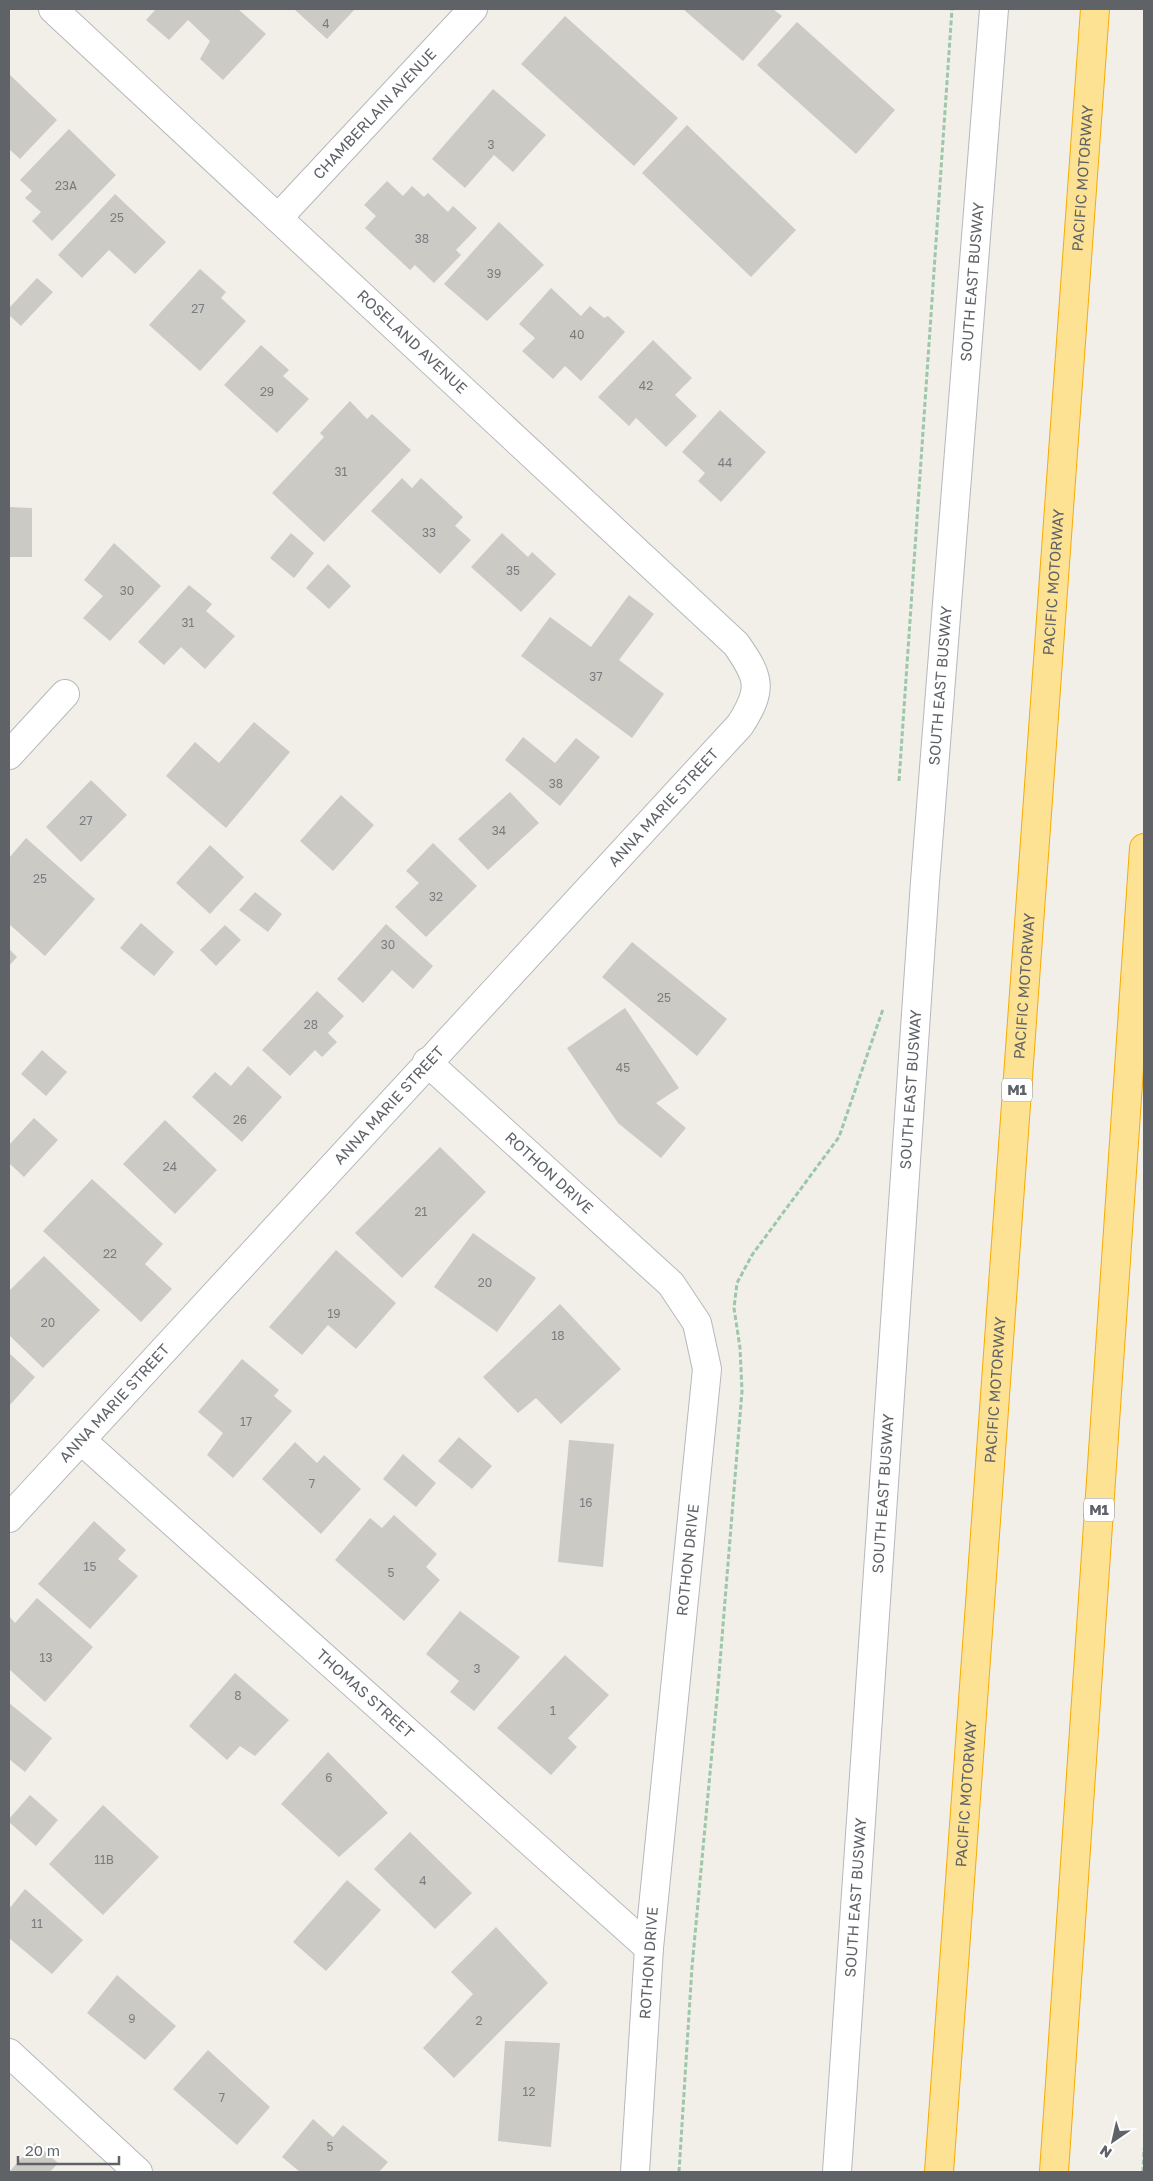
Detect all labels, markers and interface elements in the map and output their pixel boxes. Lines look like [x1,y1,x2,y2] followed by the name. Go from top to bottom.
[322,16,330,31] house number: 4
[309,44,440,183] street label: CHAMBERLAIN AVENUE
[1068,104,1096,252] street label: PACIFIC MOTORWAY
[487,137,495,152] house number: 3
[55,178,77,193] house number: 23A
[956,201,987,362] street label: SOUTH EAST BUSWAY
[110,210,124,225] house number: 25
[415,231,429,246] house number: 38
[487,266,501,281] house number: 39
[354,286,472,397] street label: ROSELAND AVENUE
[191,301,205,316] house number: 27
[570,327,584,342] house number: 40
[639,378,653,393] house number: 42
[260,384,274,399] house number: 29
[718,455,732,470] house number: 44
[335,464,348,479] house number: 31
[1038,508,1067,656] street label: PACIFIC MOTORWAY
[422,525,436,540] house number: 33
[506,563,520,578] house number: 35
[120,583,134,598] house number: 30
[924,605,955,766] street label: SOUTH EAST BUSWAY
[182,615,195,630] house number: 31
[589,669,603,684] house number: 37
[604,744,722,870] street label: ANNA MARIE STREET
[549,776,563,791] house number: 38
[79,813,93,828] house number: 27
[492,823,506,838] house number: 34
[33,871,47,886] house number: 25
[429,889,443,904] house number: 32
[1009,912,1038,1060] street label: PACIFIC MOTORWAY
[381,937,395,952] house number: 30
[657,990,671,1005] house number: 25
[895,1009,924,1170] street label: SOUTH EAST BUSWAY
[304,1017,318,1032] house number: 28
[330,1042,447,1168] street label: ANNA MARIE STREET
[616,1060,630,1075] house number: 45
[1002,1078,1032,1102] road number: M1
[233,1112,247,1127] house number: 26
[502,1128,597,1217] street label: ROTHON DRIVE
[163,1159,177,1174] house number: 24
[415,1204,428,1219] house number: 21
[103,1246,117,1261] house number: 22
[478,1275,492,1290] house number: 20
[327,1306,341,1321] house number: 19
[41,1315,55,1330] house number: 20
[980,1316,1009,1464] street label: PACIFIC MOTORWAY
[551,1328,565,1343] house number: 18
[55,1340,173,1465] street label: ANNA MARIE STREET
[868,1413,897,1574] street label: SOUTH EAST BUSWAY
[240,1414,252,1429] house number: 17
[309,1476,315,1491] house number: 7
[579,1495,593,1510] house number: 16
[1084,1498,1114,1522] road number: M1
[672,1503,702,1617] street label: ROTHON DRIVE
[84,1559,96,1574] house number: 15
[388,1565,395,1580] house number: 5
[313,1645,418,1742] street label: THOMAS STREET
[40,1650,52,1665] house number: 13
[473,1661,481,1676] house number: 3
[234,1688,242,1703] house number: 8
[550,1703,556,1718] house number: 1
[951,1720,980,1868] street label: PACIFIC MOTORWAY
[325,1770,333,1785] house number: 6
[840,1817,869,1978] street label: SOUTH EAST BUSWAY
[94,1852,114,1867] house number: 11B
[419,1873,427,1888] house number: 4
[635,1906,661,2020] street label: ROTHON DRIVE
[31,1916,43,1931] house number: 11
[128,2011,136,2026] house number: 9
[476,2013,483,2028] house number: 2
[523,2084,535,2099] house number: 12
[219,2090,225,2105] house number: 7
[1088,2116,1138,2166] north arrow
[18,2134,119,2166] scale bar
[327,2139,334,2154] house number: 5
[25,2141,60,2159] text: 20 m
[1096,2142,1115,2162] text: N

